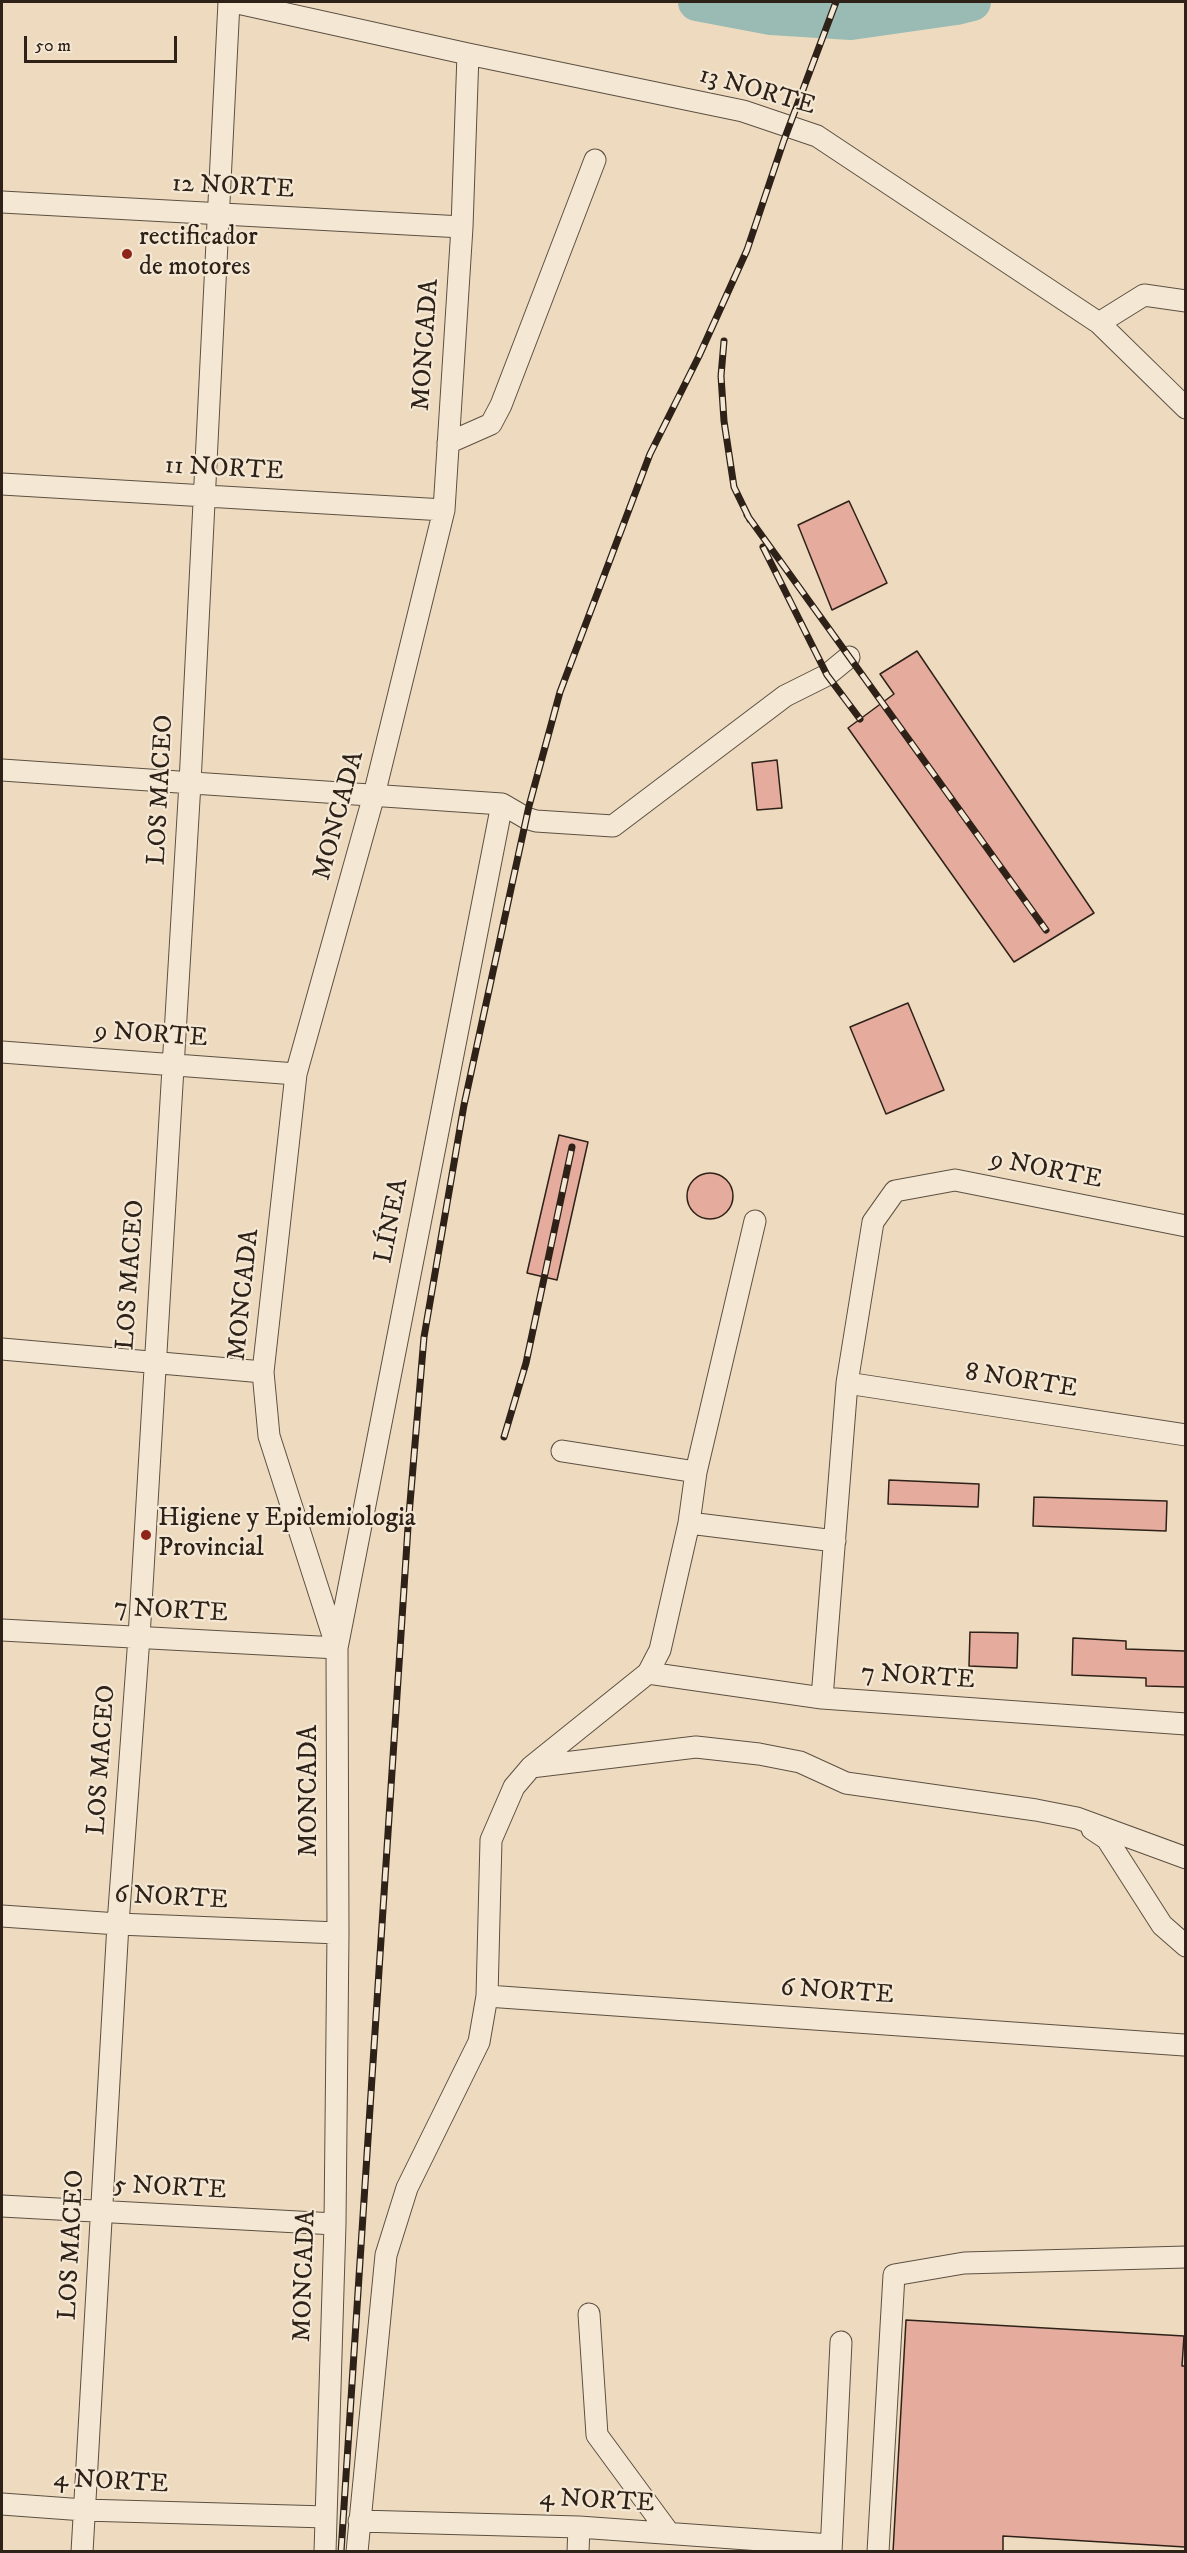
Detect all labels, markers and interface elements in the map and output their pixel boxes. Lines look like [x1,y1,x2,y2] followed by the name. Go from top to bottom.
[27,24,180,62] scale bar
[35,35,71,57] text: 50 m
[695,61,819,123] street label: 13 NORTE
[171,169,295,207] street label: 12 NORTE
[139,223,258,284] place label: rectificador de motores
[120,247,134,261] marker: rectificador de motores
[407,278,447,412] street label: MONCADA
[164,451,284,489] street label: 11 NORTE
[142,714,182,866] street label: LOS MACEO
[308,748,372,884] street label: MONCADA
[93,1016,209,1056] street label: 9 NORTE
[987,1145,1105,1197] street label: 9 NORTE
[370,1176,416,1266] street label: LÍNEA
[111,1199,153,1351] street label: LOS MACEO
[223,1228,267,1362] street label: MONCADA
[963,1358,1079,1406] street label: 8 NORTE
[158,1504,416,1566] place label: Higiene y Epidemiologia Provincial
[139,1528,153,1542] marker: Higiene y Epidemiologia Provincial
[113,1593,229,1631] street label: 7 NORTE
[860,1658,976,1698] street label: 7 NORTE
[82,1684,124,1836] street label: LOS MACEO
[295,1725,327,1857] street label: MONCADA
[113,1880,229,1918] street label: 6 NORTE
[779,1973,895,2013] street label: 6 NORTE
[53,2169,93,2321] street label: LOS MACEO
[113,2170,227,2208] street label: 5 NORTE
[288,2209,324,2343] street label: MONCADA
[53,2464,169,2502] street label: 4 NORTE
[539,2483,655,2521] street label: 4 NORTE

